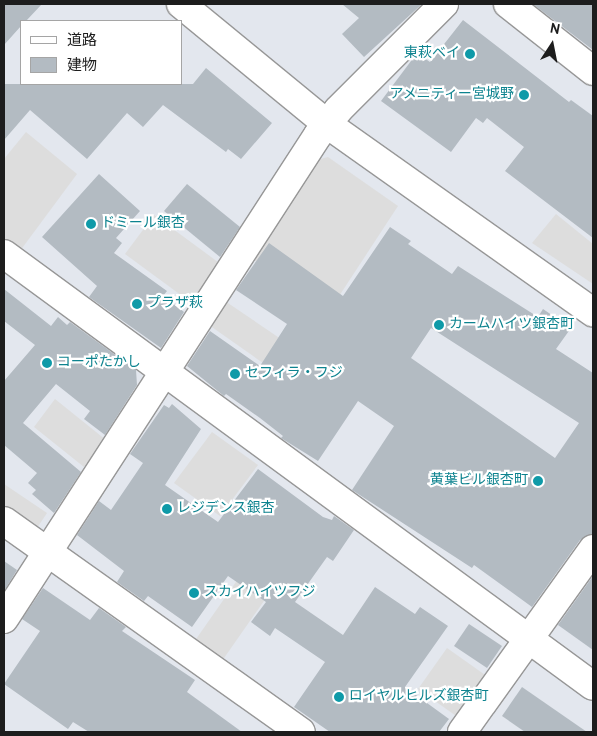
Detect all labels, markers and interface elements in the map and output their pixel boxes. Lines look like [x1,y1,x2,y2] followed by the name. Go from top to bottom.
[20,20,182,85] legend
[527,20,577,70] north arrow
[548,20,562,39] text: N
[67,32,97,51] text: 道路
[404,46,460,62] place label: 東萩ベイ
[464,48,476,60] marker: 東萩ベイ
[67,57,97,76] text: 建物
[388,87,514,103] place label: アメニティー宮城野
[518,89,530,101] marker: アメニティー宮城野
[101,216,185,232] place label: ドミール銀杏
[85,218,97,230] marker: ドミール銀杏
[147,296,203,312] place label: プラザ萩
[131,298,143,310] marker: プラザ萩
[449,317,575,333] place label: カームハイツ銀杏町
[433,319,445,331] marker: カームハイツ銀杏町
[57,355,141,371] place label: コーポたかし
[41,357,53,369] marker: コーポたかし
[245,366,343,382] place label: セフィラ・フジ
[229,368,241,380] marker: セフィラ・フジ
[430,473,528,489] place label: 黄葉ビル銀杏町
[532,475,544,487] marker: 黄葉ビル銀杏町
[177,501,275,517] place label: レジデンス銀杏
[161,503,173,515] marker: レジデンス銀杏
[204,585,316,601] place label: スカイハイツフジ
[188,587,200,599] marker: スカイハイツフジ
[349,689,489,705] place label: ロイヤルヒルズ銀杏町
[333,691,345,703] marker: ロイヤルヒルズ銀杏町

